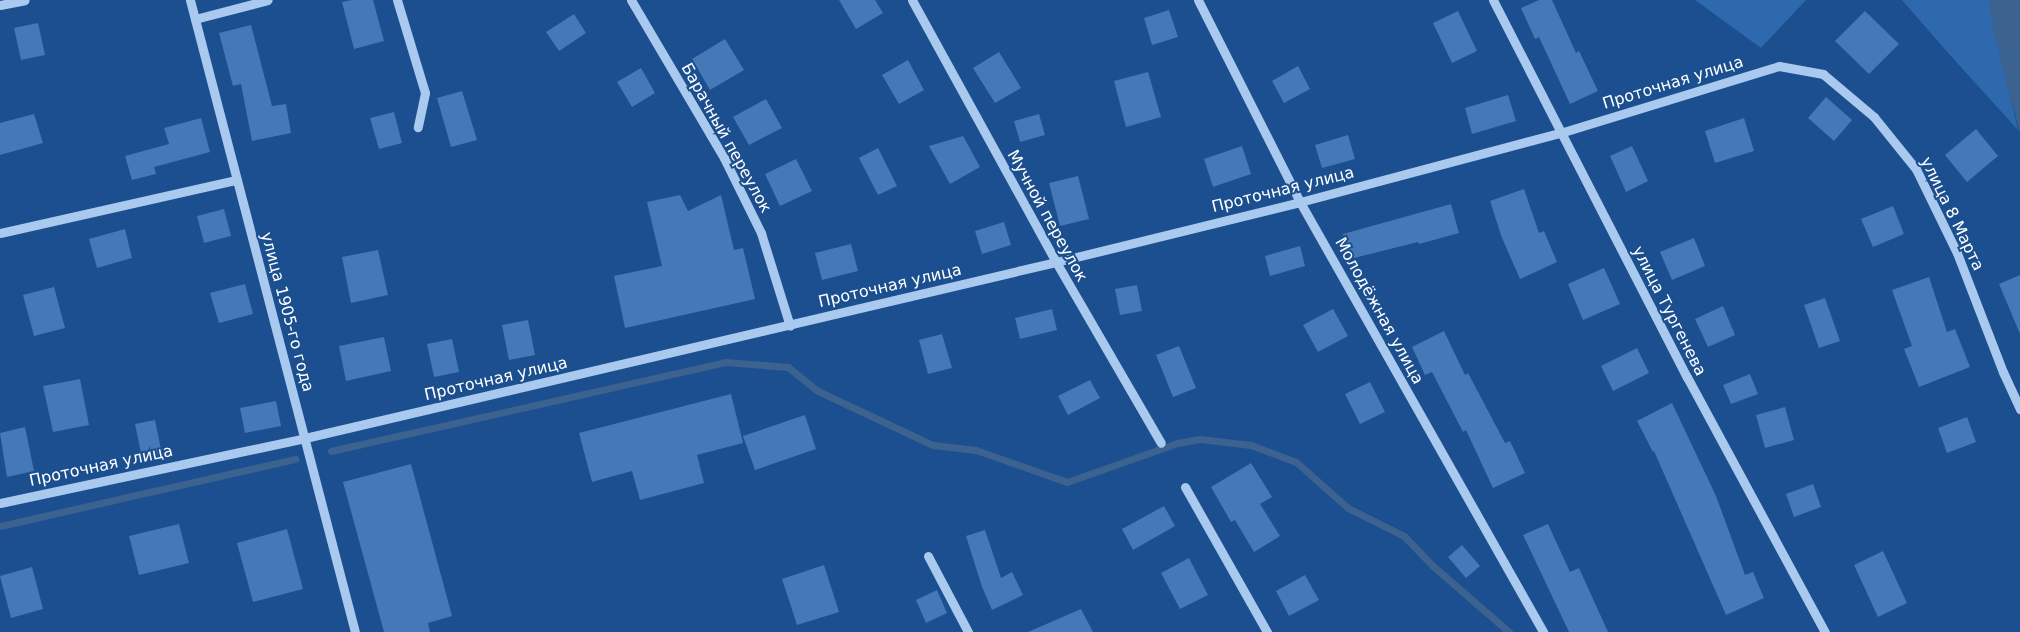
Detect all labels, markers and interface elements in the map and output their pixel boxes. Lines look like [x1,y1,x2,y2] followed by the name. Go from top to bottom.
[1600,52,1746,114] street label: Проточная улица
[677,60,775,216] street label: Барачный переулок
[1003,147,1091,285] street label: Мучной переулок
[1916,154,1988,274] street label: улица 8 Марта
[1210,163,1356,217] street label: Проточная улица
[256,230,318,394] street label: улица 1905-го года
[1331,234,1427,388] street label: Молодёжная улица
[1628,243,1710,379] street label: улица Тургенева
[817,260,963,312] street label: Проточная улица
[423,353,569,405] street label: Проточная улица
[27,441,175,491] street label: Проточная улица

